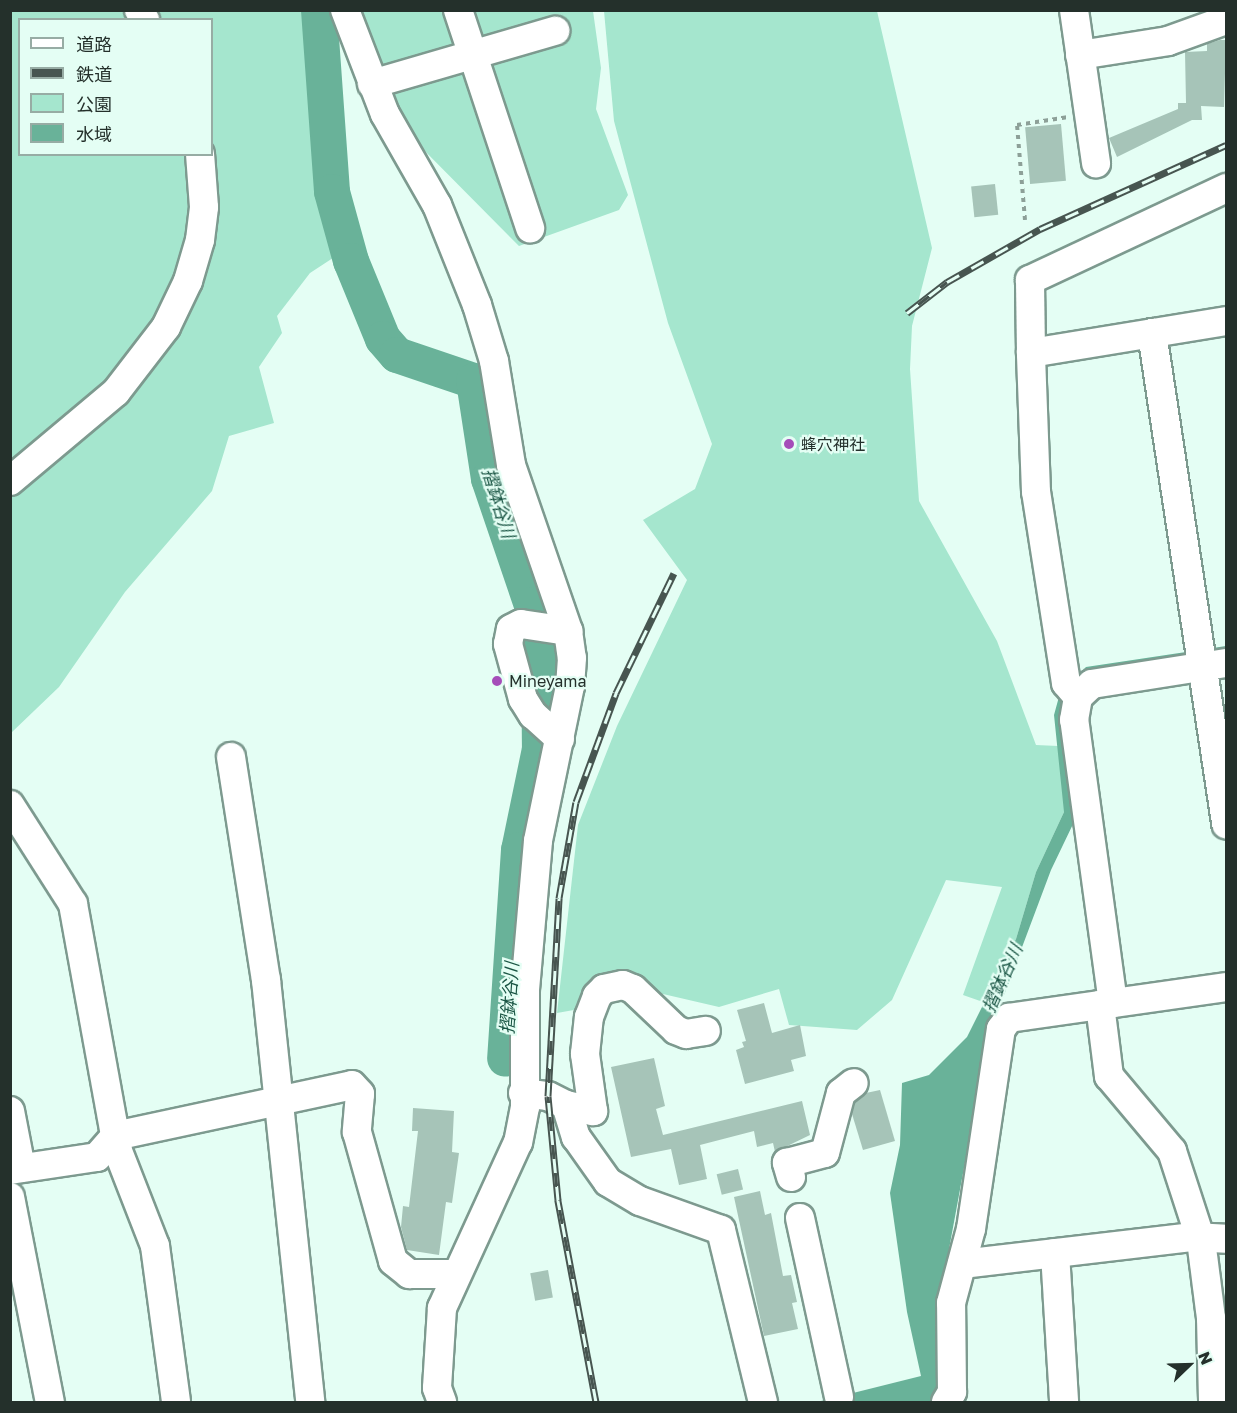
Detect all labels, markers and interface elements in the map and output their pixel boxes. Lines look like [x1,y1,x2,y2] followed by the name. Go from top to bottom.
[18,18,213,156] legend
[76,33,112,55] text: 道路
[76,63,112,85] text: 鉄道
[76,93,112,115] text: 公園
[76,123,112,145] text: 水域
[801,434,865,454] place label: 蜂穴神社
[782,437,796,451] marker: 蜂穴神社
[478,465,520,541] water label: 摺鉢谷川
[509,671,587,691] place label: Mineyama
[490,674,504,688] marker: Mineyama
[977,941,1027,1015] water label: 摺鉢谷川
[496,961,522,1035] water label: 摺鉢谷川
[1159,1335,1219,1395] north arrow
[1194,1348,1217,1367] text: N

